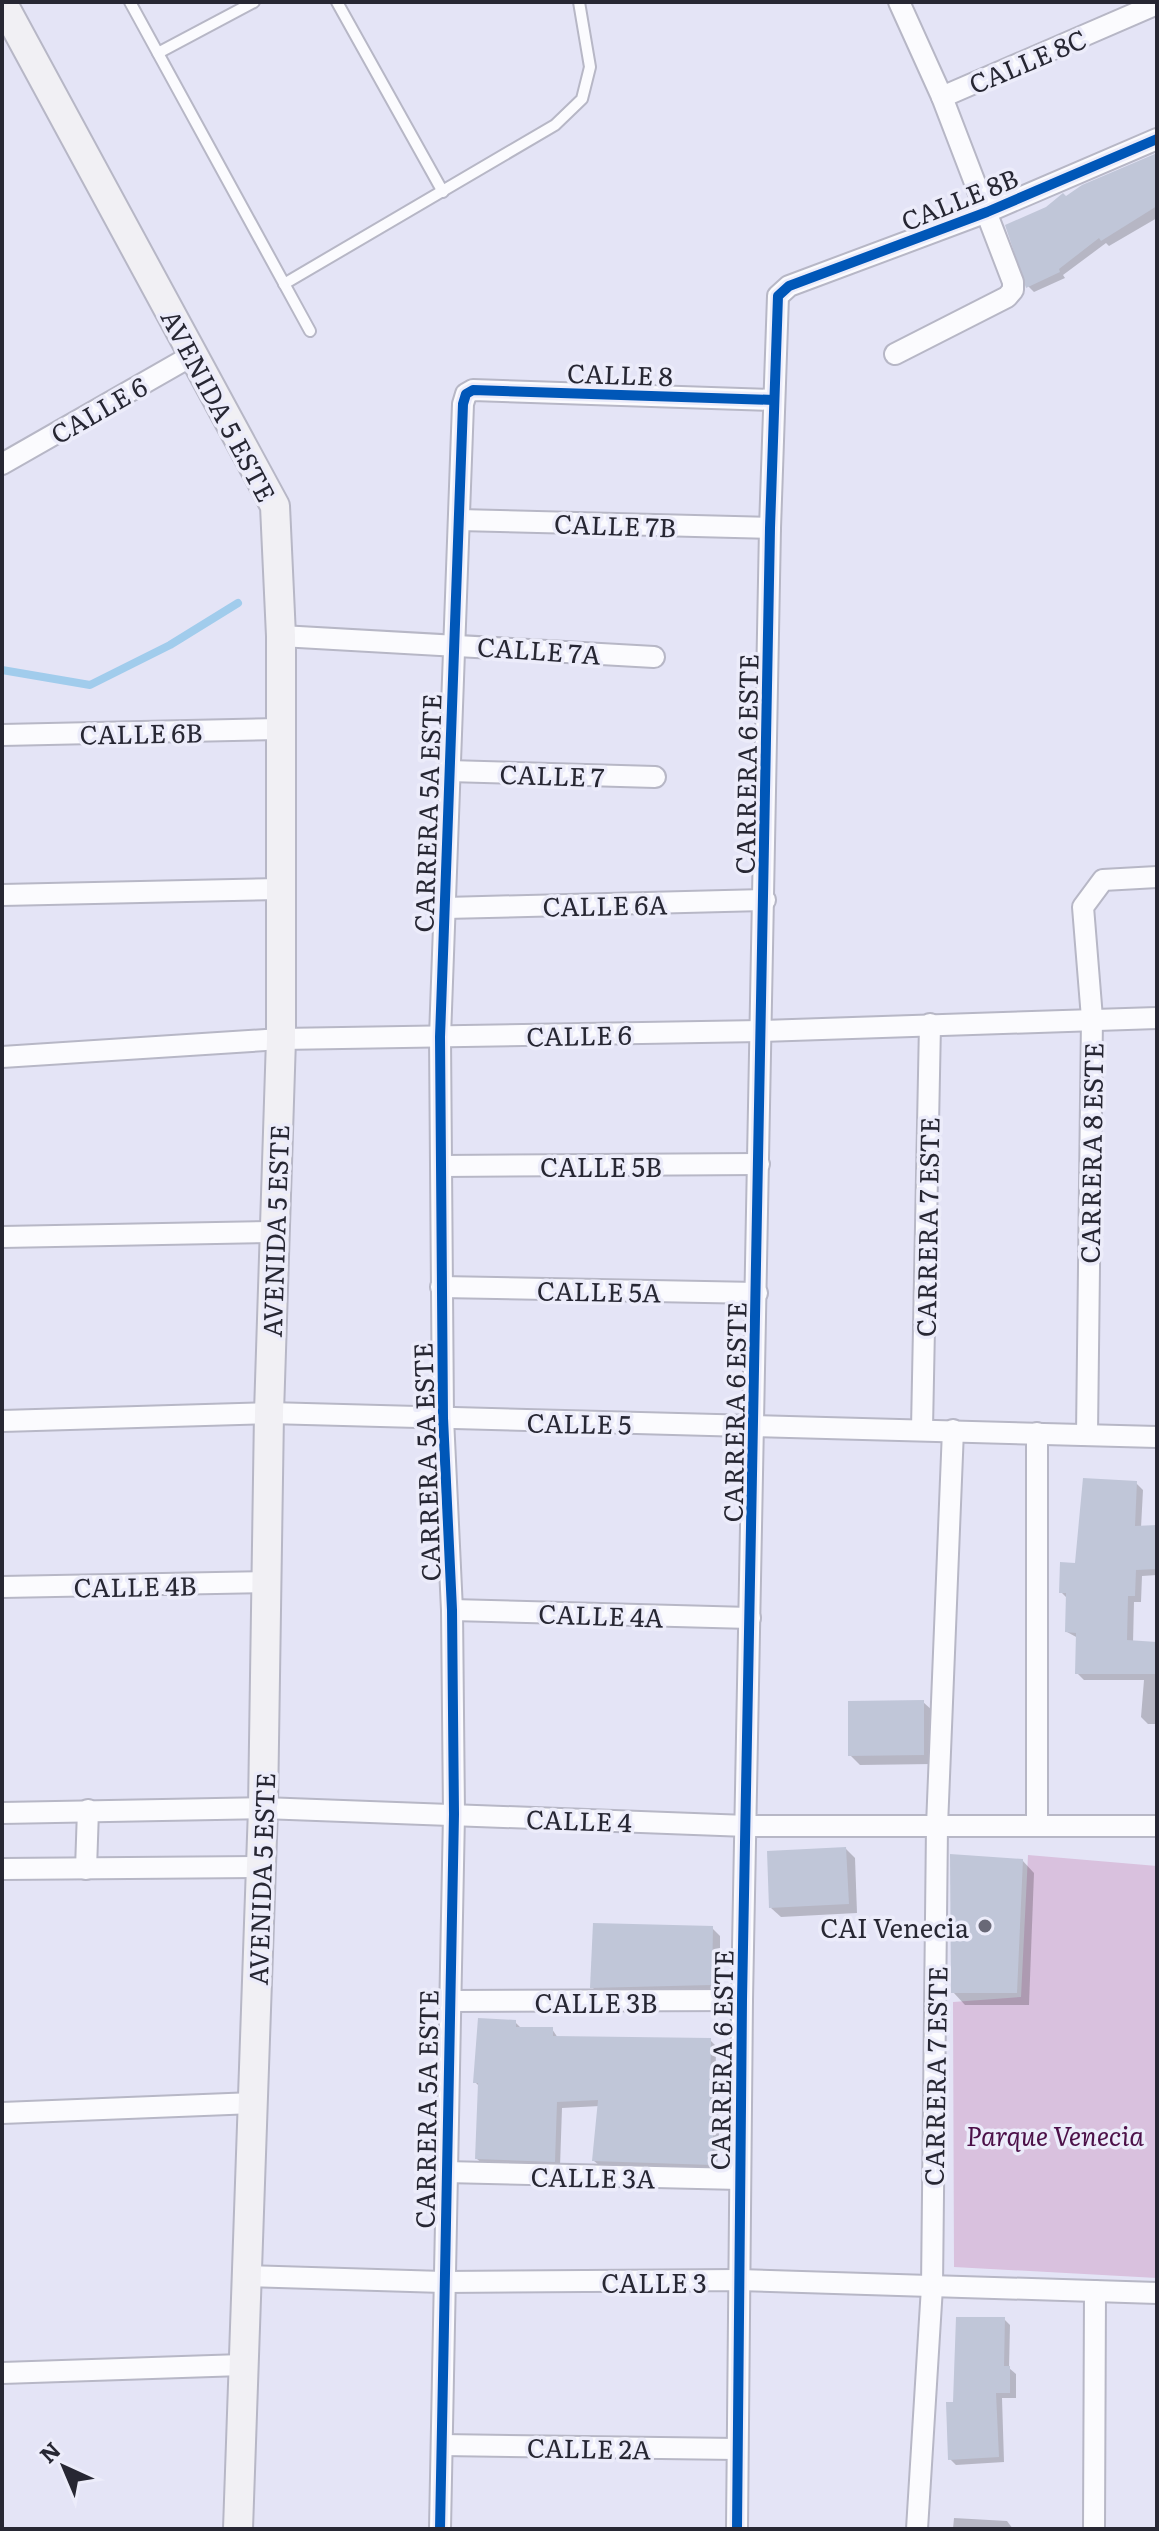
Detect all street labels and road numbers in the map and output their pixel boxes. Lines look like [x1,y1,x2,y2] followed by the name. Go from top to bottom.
[962,18,1092,102] street label: CALLE 8C
[895,157,1023,239] street label: CALLE 8B
[153,302,287,508] street label: AVENIDA 5 ESTE
[566,352,674,394] street label: CALLE 8
[43,366,154,452] street label: CALLE 6
[553,502,677,546] street label: CALLE 7B
[476,625,602,673] street label: CALLE 7A
[724,653,766,875] street label: CARRERA 6 ESTE
[402,693,450,933] street label: CARRERA 5A ESTE
[79,711,203,753] street label: CALLE 6B
[499,753,605,795] street label: CALLE 7
[542,883,668,925] street label: CALLE 6A
[526,1014,632,1054] street label: CALLE 6
[1069,1042,1111,1264] street label: CARRERA 8 ESTE
[905,1117,947,1337] street label: CARRERA 7 ESTE
[251,1124,297,1338] street label: AVENIDA 5 ESTE
[540,1146,662,1185] street label: CALLE 5B
[537,1269,661,1311] street label: CALLE 5A
[712,1301,754,1523] street label: CARRERA 6 ESTE
[401,1342,449,1582] street label: CARRERA 5A ESTE
[526,1402,632,1442] street label: CALLE 5
[73,1564,197,1606] street label: CALLE 4B
[538,1592,664,1636] street label: CALLE 4A
[237,1772,283,1986] street label: AVENIDA 5 ESTE
[525,1798,633,1840] street label: CALLE 4
[699,1949,741,2171] street label: CARRERA 6 ESTE
[913,1966,955,2186] street label: CARRERA 7 ESTE
[535,1982,657,2021] street label: CALLE 3B
[403,1989,447,2229] street label: CARRERA 5A ESTE
[530,2155,656,2197] street label: CALLE 3A
[601,2262,707,2301] street label: CALLE 3
[527,2426,651,2468] street label: CALLE 2A

